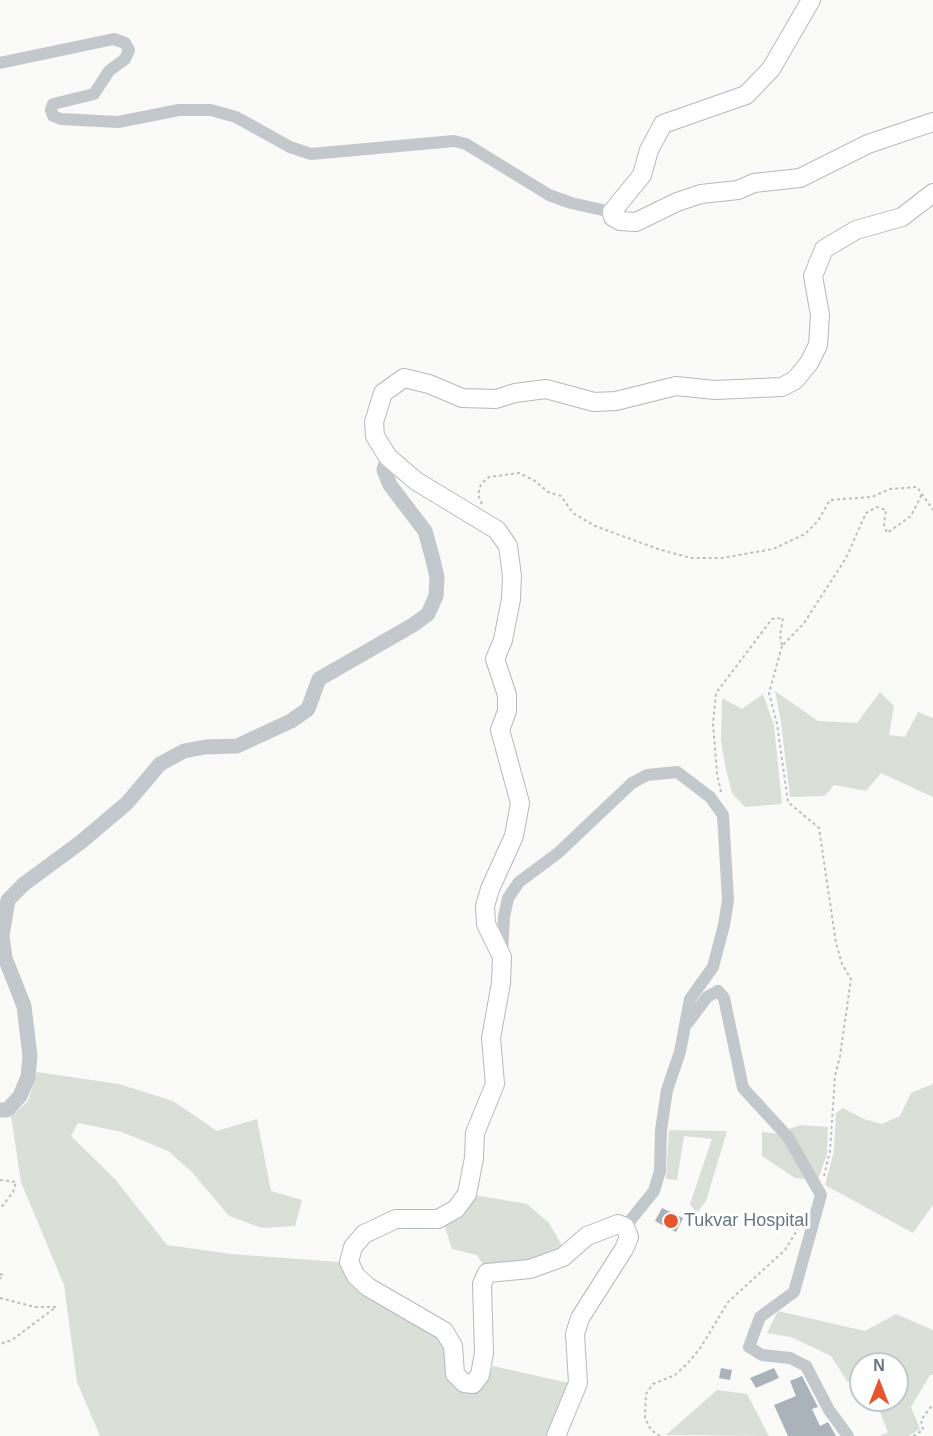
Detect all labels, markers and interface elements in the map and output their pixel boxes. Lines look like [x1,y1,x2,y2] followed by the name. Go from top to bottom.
[684,1210,808,1232] place label: Tukvar Hospital
[662,1212,680,1230] marker: Tukvar Hospital
[849,1352,909,1412] north arrow
[873,1357,885,1374] text: N

